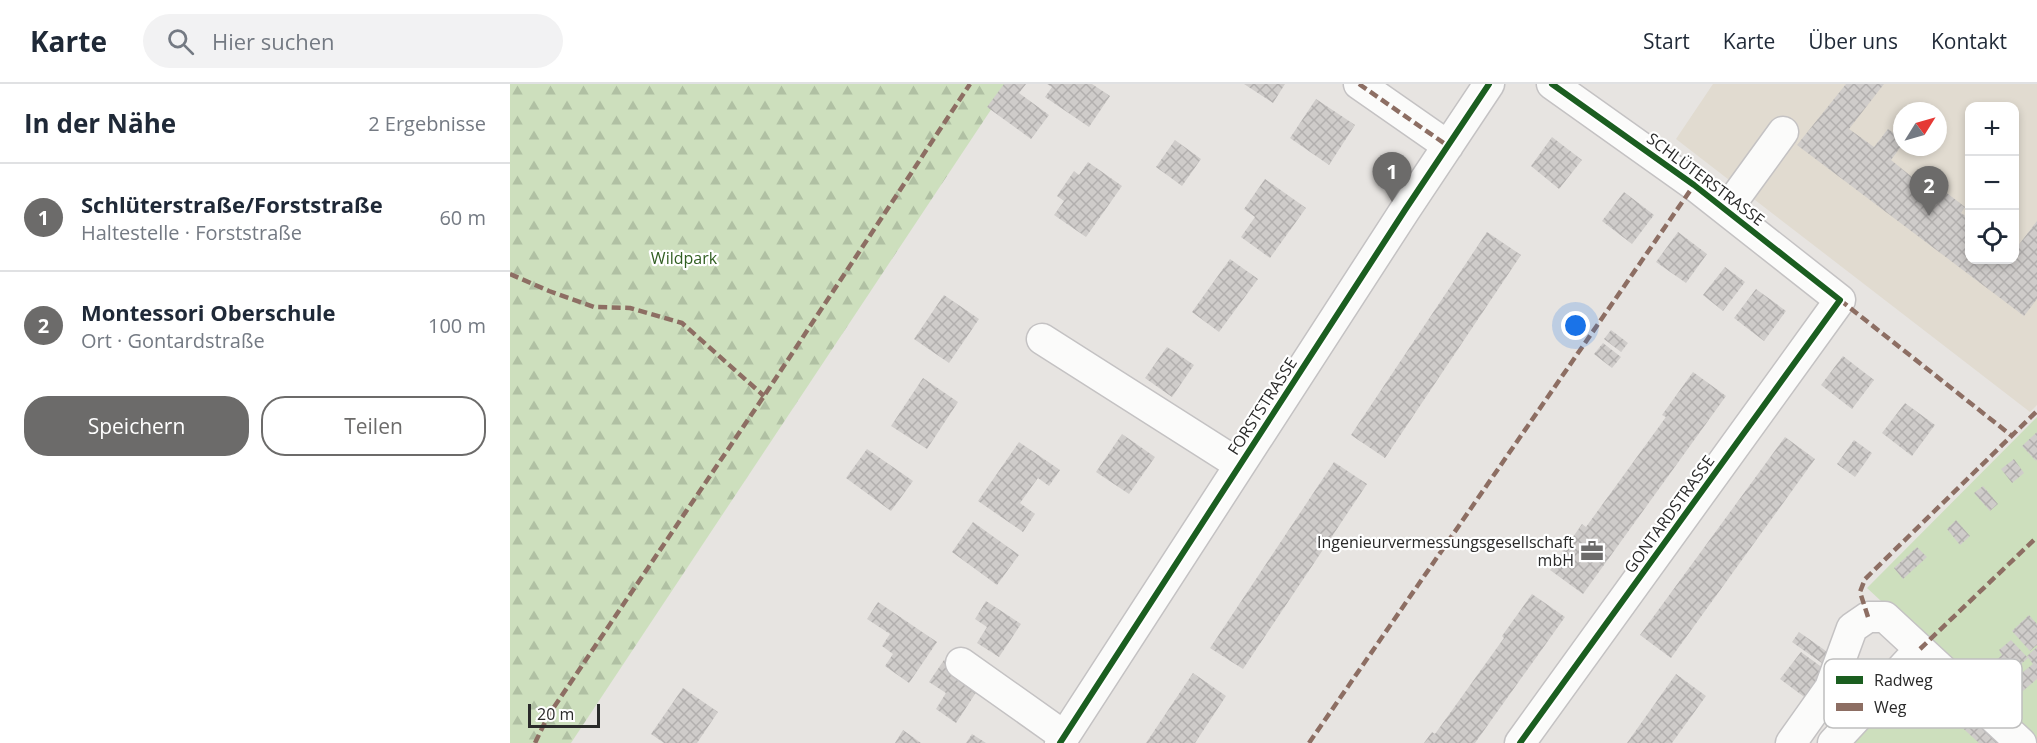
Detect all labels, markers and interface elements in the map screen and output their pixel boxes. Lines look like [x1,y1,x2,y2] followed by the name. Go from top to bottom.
[143,14,563,68] search box
[30,22,107,60] text: Karte
[164,25,197,58] icon: search
[212,26,335,56] text: Hier suchen
[1643,27,1690,55] text: Start
[1723,27,1775,55] text: Karte
[1808,27,1898,55] text: Über uns
[1931,27,2007,55] text: Kontakt
[1893,102,1947,156] north arrow
[1965,102,2019,264] map controls
[1965,102,2019,156] button: +
[24,105,176,141] text: In der Nähe
[368,110,486,137] text: 2 Ergebnisse
[1643,127,1769,231] street label: SCHLÜTERSTRASSE
[1372,152,1412,202] pin: 1
[1965,156,2019,210] button: −
[1910,166,1948,216] pin: 2
[81,189,383,219] text: Schlüterstraße/Forststraße
[38,204,49,231] text: 1
[439,204,486,231] text: 60 m
[1965,210,2019,264] button: locate
[81,219,302,246] text: Haltestelle · Forststraße
[651,247,718,269] park label: Wildpark
[81,297,336,327] text: Montessori Oberschule
[1561,311,1590,340] your location
[38,312,49,339] text: 2
[428,312,486,339] text: 100 m
[81,327,265,354] text: Ort · Gontardstraße
[1222,353,1302,459] street label: FORSTSTRASSE
[24,396,249,456] button: Speichern
[261,396,486,456] button: Teilen
[1619,451,1719,577] street label: GONTARDSTRASSE
[1317,531,1574,571] place label: Ingenieurvermessungsgesellschaft mbH
[1579,538,1605,564] office icon: Ingenieurvermessungsgesellschaft mbH
[1824,659,2022,728] legend
[1874,669,1933,691] text: Radweg
[1874,696,1907,718] text: Weg
[528,701,600,728] scale bar
[537,703,574,725] text: 20 m

